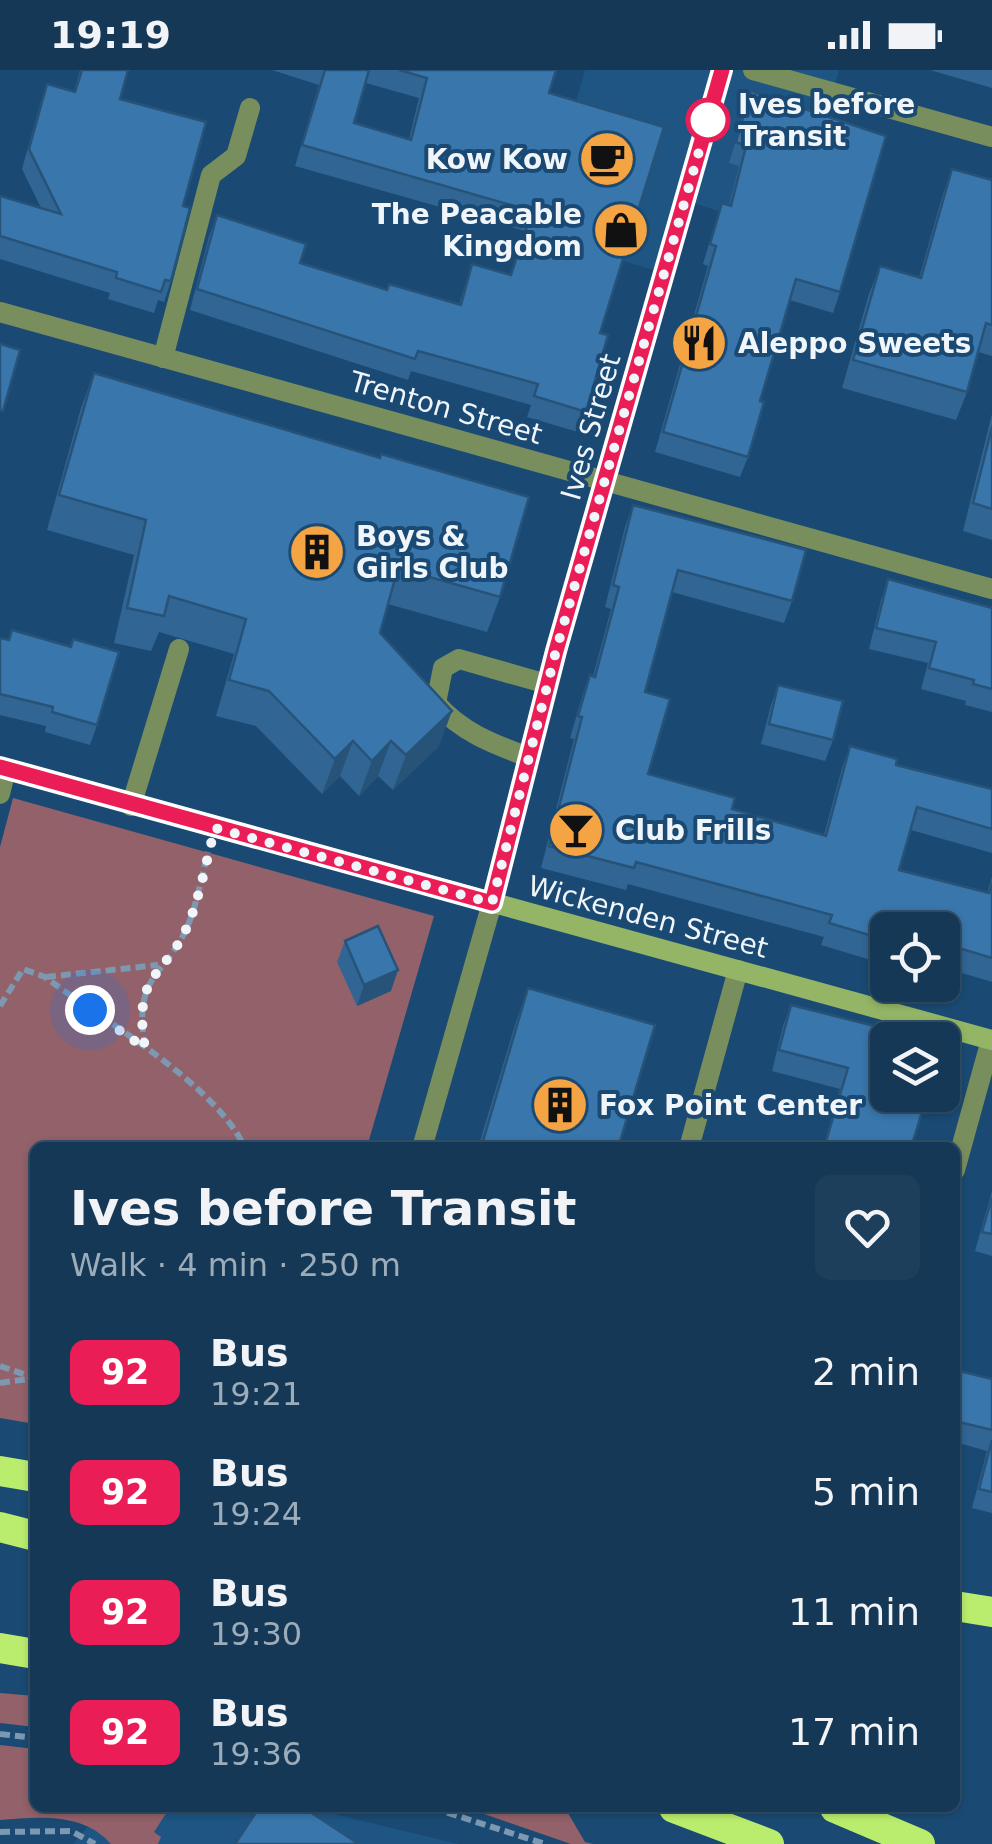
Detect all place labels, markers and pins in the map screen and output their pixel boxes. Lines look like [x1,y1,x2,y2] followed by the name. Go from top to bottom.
[738,88,915,153] place label: Ives before Transit
[687,99,729,141] marker: Ives before Transit
[577,129,637,189] cafe icon: Kow Kow
[426,143,568,176] place label: Kow Kow
[372,198,582,263] place label: The Peacable Kingdom
[591,200,651,260] shop icon: The Peacable Kingdom
[669,313,729,373] restaurant icon: Aleppo Sweets
[738,327,971,360] place label: Aleppo Sweets
[356,520,509,585] place label: Boys & Girls Club
[287,522,347,582] building icon: Boys & Girls Club
[546,800,606,860] bar icon: Club Frills
[615,814,771,847] place label: Club Frills
[530,1075,590,1135] building icon: Fox Point Center
[599,1089,862,1122] place label: Fox Point Center

